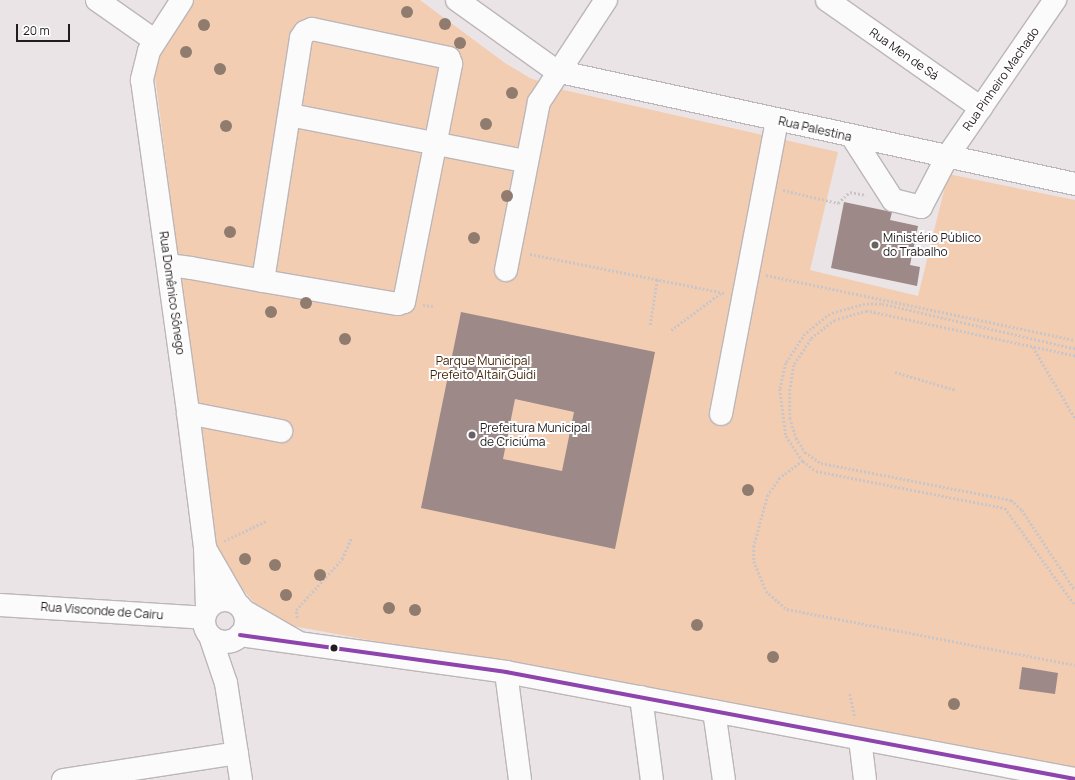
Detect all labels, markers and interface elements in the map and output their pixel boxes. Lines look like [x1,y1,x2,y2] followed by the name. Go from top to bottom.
[18,16,72,42] scale bar
[23,22,50,39] text: 20 m
[960,24,1042,134] street label: Rua Pinheiro Machado
[867,25,941,83] street label: Rua Men de Sá
[777,114,853,144] street label: Rua Palestina
[156,230,188,356] street label: Rua Domênico Sônego
[883,231,981,259] place label: Ministério Público do Trabalho
[870,240,880,250] marker: Ministério Público do Trabalho
[430,354,536,382] park label: Parque Municipal Prefeito Altair Guidi
[480,421,590,449] place label: Prefeitura Municipal de Criciúma
[467,430,477,440] marker: Prefeitura Municipal de Criciúma
[40,600,164,622] street label: Rua Visconde de Cairu
[329,643,339,653] unlabelled marker

